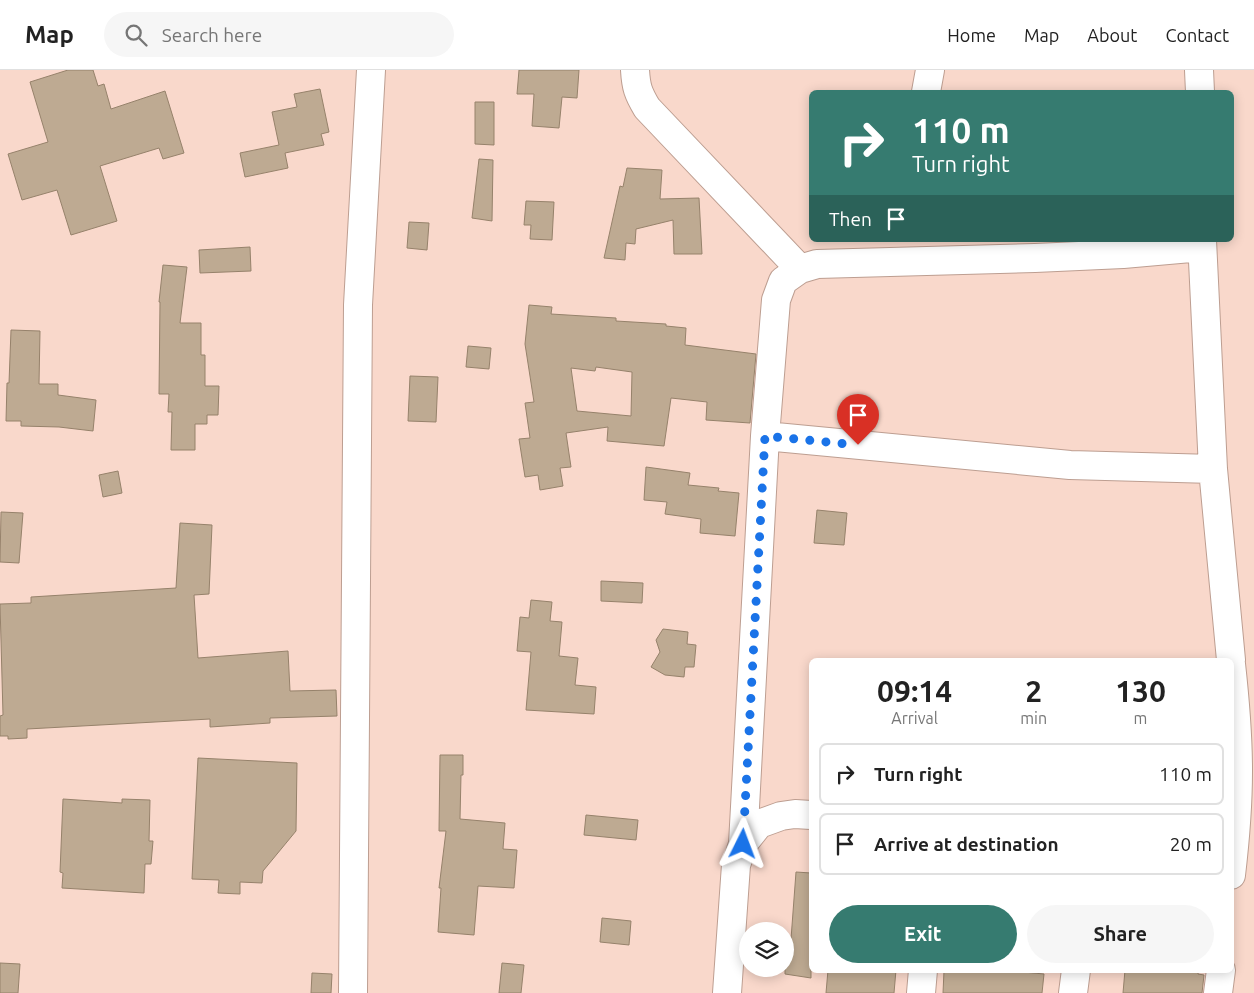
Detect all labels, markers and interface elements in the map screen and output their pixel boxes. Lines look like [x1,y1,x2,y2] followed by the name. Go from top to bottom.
[104,12,454,57] search box
[25,21,74,48] text: Map
[122,21,150,49] icon: search
[162,24,262,46] text: Search here
[947,25,996,45] text: Home
[1024,25,1059,45] text: Map
[1087,25,1137,45] text: About
[1165,25,1229,45] text: Contact
[829,110,894,175] icon: right
[912,110,1010,150] text: 110 m
[912,151,1010,176] text: Turn right
[882,205,910,233] icon: arrive
[829,208,872,230] text: Then
[837,394,879,445] pin
[844,401,872,429] icon: arrive
[877,674,952,708] text: 09:14
[1025,674,1042,708] text: 2
[1115,674,1166,708] text: 130
[891,709,938,727] text: Arrival
[1020,709,1047,727] text: min
[1134,709,1147,727] text: m
[831,760,859,788] icon: right
[874,763,962,785] text: Turn right
[1159,763,1212,785] text: 110 m
[716,817,768,869] position arrow
[831,830,859,858] icon: arrive
[874,833,1059,855] text: Arrive at destination
[1170,833,1212,855] text: 20 m
[829,905,1017,963] button: Exit
[1027,905,1214,963] button: Share
[739,922,794,977] map controls
[739,922,794,977] button: layers

